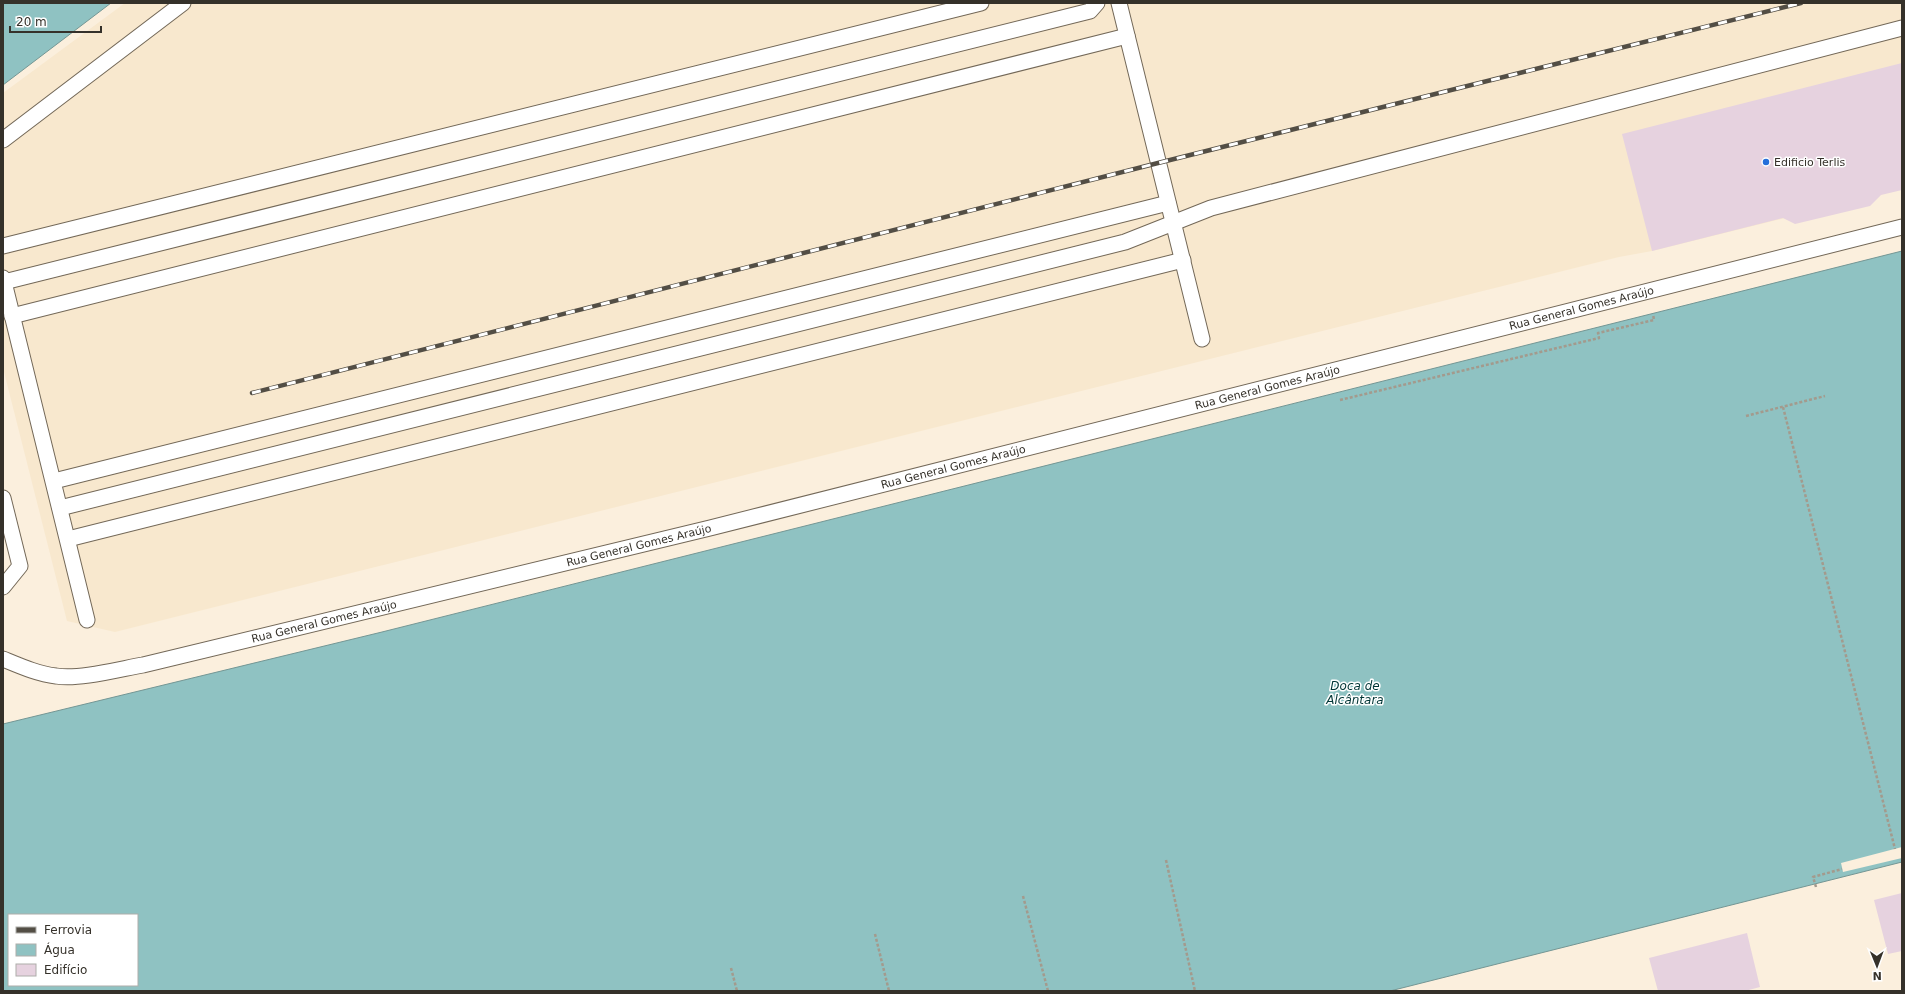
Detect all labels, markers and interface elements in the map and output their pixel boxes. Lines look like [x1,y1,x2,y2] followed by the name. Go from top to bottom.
[10,8,101,34] scale bar
[16,15,47,29] text: 20 m
[1774,156,1846,169] place label: Edificio Terlis
[1761,157,1771,167] marker: Edificio Terlis
[1508,283,1655,332] street label: Rua General Gomes Araújo
[1194,363,1341,412] street label: Rua General Gomes Araújo
[879,442,1027,491] street label: Rua General Gomes Araújo
[565,521,713,569] street label: Rua General Gomes Araújo
[250,597,398,645] street label: Rua General Gomes Araújo
[1325,679,1384,707] water label: Doca de Alcântara
[8,914,138,986] legend
[44,923,92,937] text: Ferrovia
[44,942,75,957] text: Água
[1857,946,1897,986] north arrow
[44,963,87,977] text: Edifício
[1872,969,1882,982] text: N

